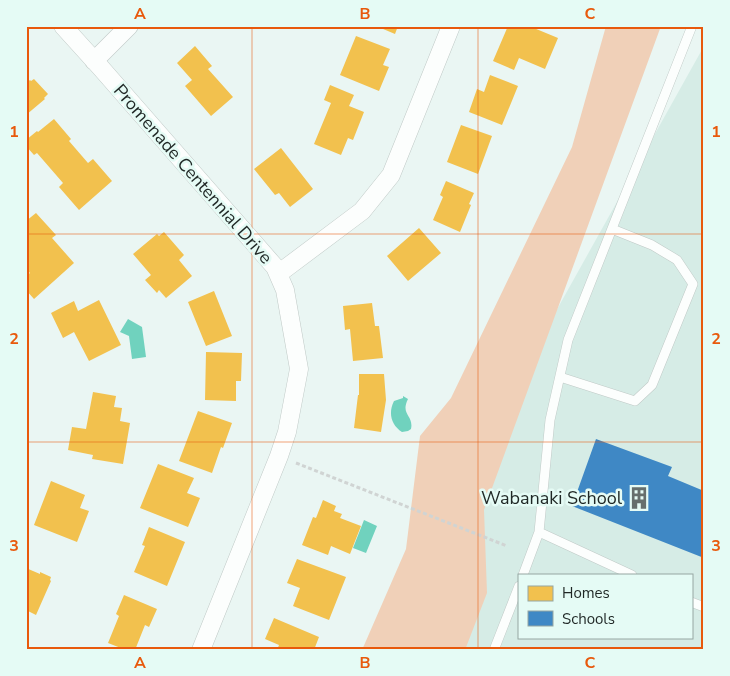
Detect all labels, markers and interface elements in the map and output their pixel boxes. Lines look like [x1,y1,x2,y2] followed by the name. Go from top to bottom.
[134,3,146,25] text: A
[359,3,371,25] text: B
[585,3,596,25] text: C
[108,79,278,269] street label: Promenade Centennial Drive
[9,121,19,143] text: 1
[711,121,721,143] text: 1
[9,328,19,350] text: 2
[711,328,721,350] text: 2
[626,485,652,511] building icon: Wabanaki School
[481,486,623,510] place label: Wabanaki School
[9,535,19,557] text: 3
[711,535,721,557] text: 3
[518,574,692,638] legend
[562,583,610,603] text: Homes
[562,609,615,629] text: Schools
[134,652,146,674] text: A
[359,652,371,674] text: B
[585,652,596,674] text: C

